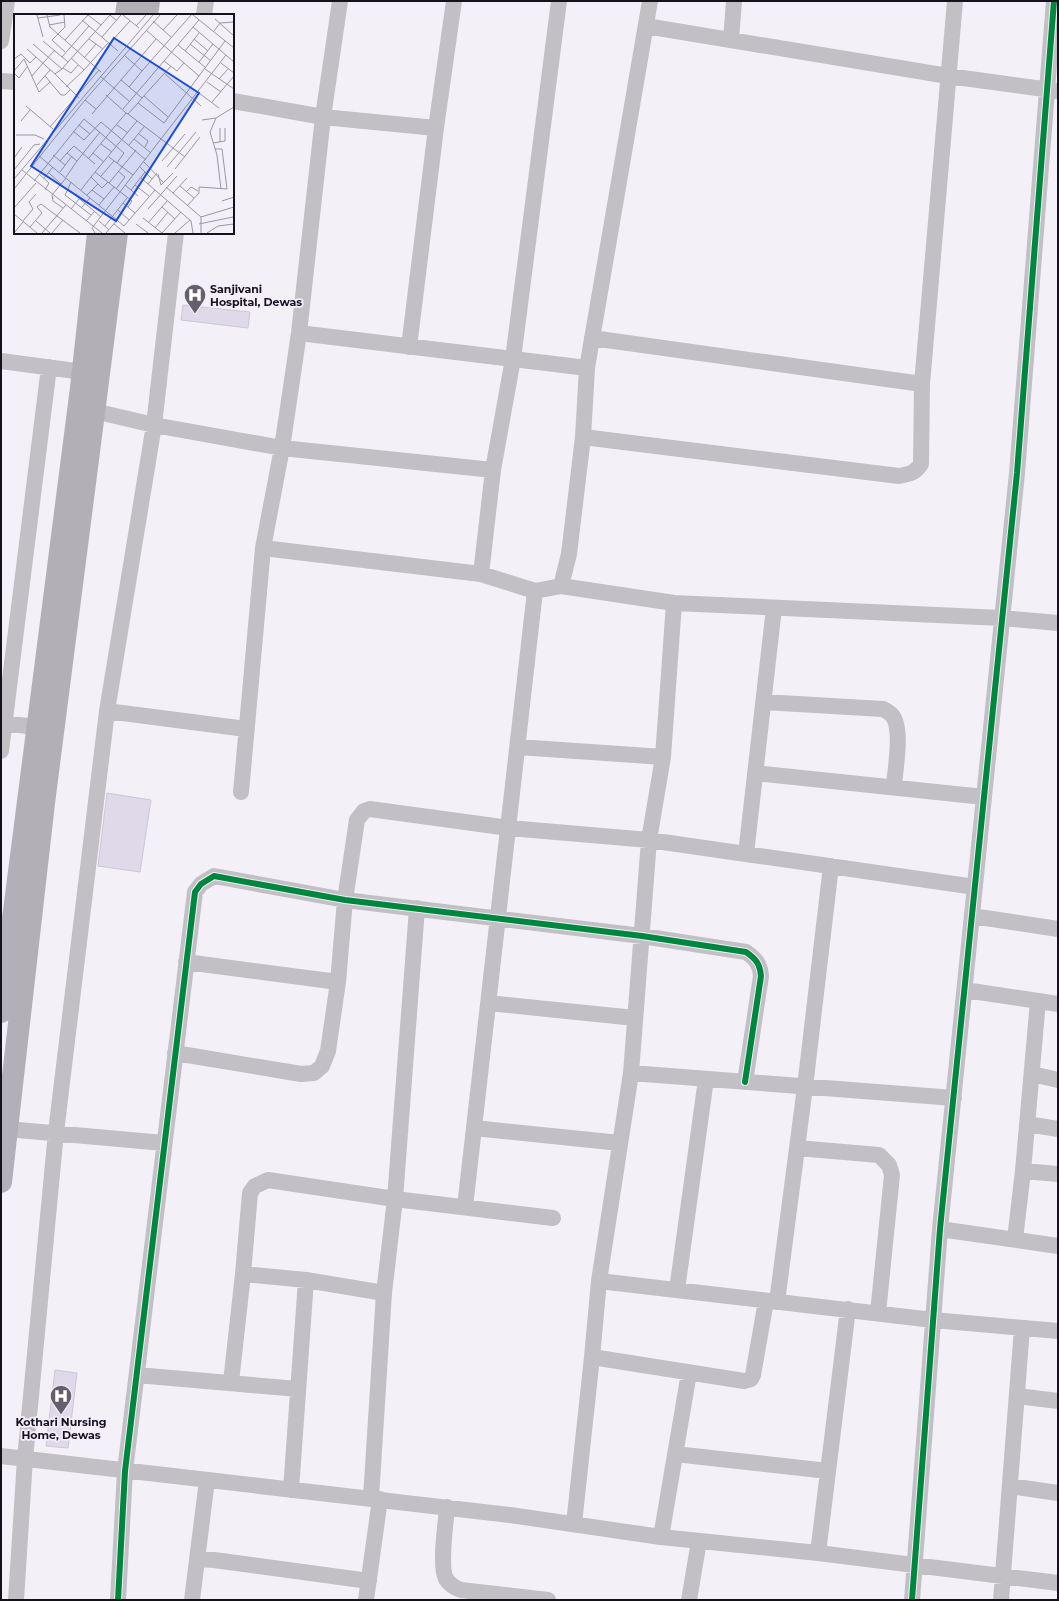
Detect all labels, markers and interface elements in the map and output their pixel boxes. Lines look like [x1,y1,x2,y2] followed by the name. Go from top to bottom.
[14,14,234,234] inset map
[182,282,208,315] hospital icon: Sanjivani Hospital, Dewas
[210,282,302,309] place label: Sanjivani Hospital, Dewas
[48,1383,74,1416] hospital icon: Kothari Nursing Home, Dewas
[15,1415,107,1442] place label: Kothari Nursing Home, Dewas

